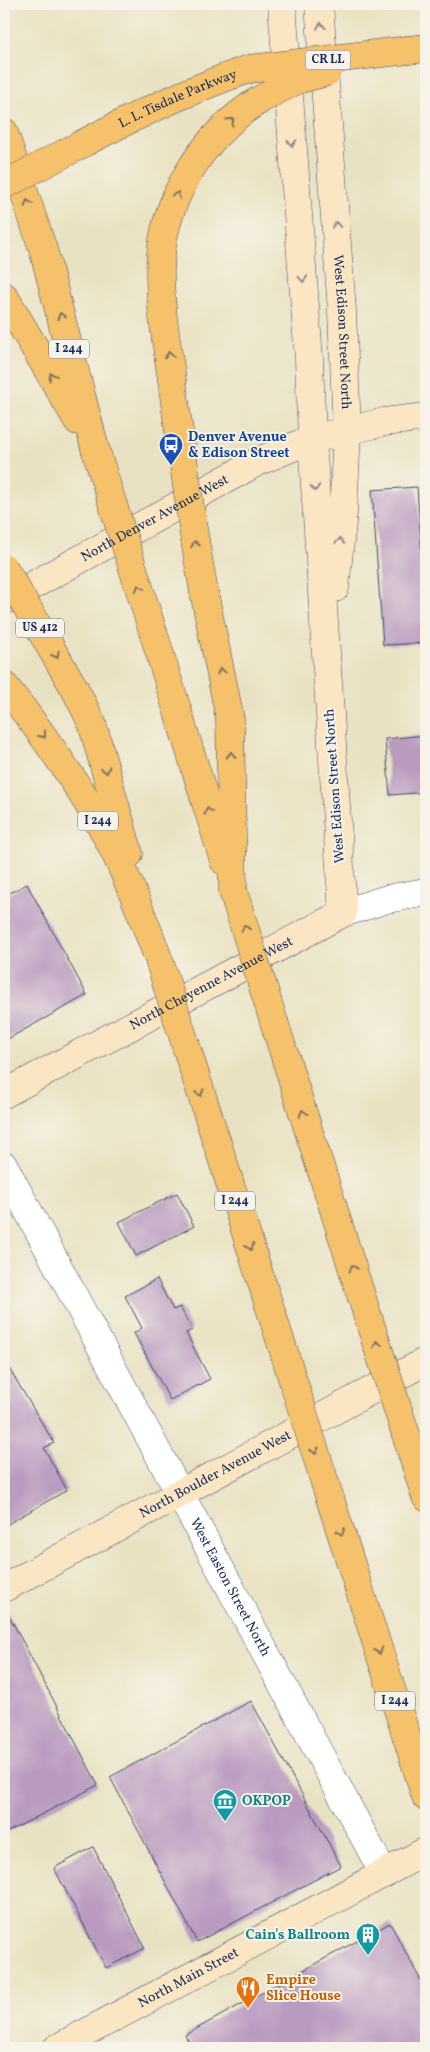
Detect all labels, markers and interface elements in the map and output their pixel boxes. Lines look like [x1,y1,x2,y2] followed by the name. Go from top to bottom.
[316,22,327,30] one-way arrow
[306,50,350,70] road number: CR LL
[115,64,240,133] street label: L. L. Tisdale Parkway
[225,118,234,127] one-way arrow
[287,139,298,147] one-way arrow
[171,191,181,200] one-way arrow
[24,199,34,208] one-way arrow
[330,221,341,229] one-way arrow
[328,254,356,410] street label: West Edison Street North
[297,275,308,283] one-way arrow
[56,313,66,321] one-way arrow
[49,339,89,358] road number: I 244
[164,351,175,359] one-way arrow
[48,373,58,382] one-way arrow
[188,428,290,463] place label: Denver Avenue & Edison Street
[158,432,184,466] bus stop icon: Denver Avenue & Edison Street
[78,470,232,566] street label: North Denver Avenue West
[310,484,321,492] one-way arrow
[334,537,345,545] one-way arrow
[191,540,201,549] one-way arrow
[135,585,145,593] one-way arrow
[16,618,64,638] road number: US 412
[49,650,59,659] one-way arrow
[216,667,226,675] one-way arrow
[320,708,350,864] street label: West Edison Street North
[37,729,46,739] one-way arrow
[226,751,236,758] one-way arrow
[100,766,110,774] one-way arrow
[204,807,214,816] one-way arrow
[78,811,118,830] road number: I 244
[240,924,250,933] one-way arrow
[126,932,296,1035] street label: North Cheyenne Avenue West
[195,1088,205,1096] one-way arrow
[299,1109,309,1118] one-way arrow
[215,1192,255,1210] road number: I 244
[245,1243,255,1251] one-way arrow
[348,1264,358,1272] one-way arrow
[373,1341,383,1349] one-way arrow
[136,1426,295,1523] street label: North Boulder Avenue West
[309,1447,319,1455] one-way arrow
[185,1515,275,1660] street label: West Easton Street North
[335,1528,345,1536] one-way arrow
[373,1647,383,1655] one-way arrow
[375,1692,415,1710] road number: I 244
[212,1788,238,1822] museum icon: OKPOP
[242,1792,291,1811] place label: OKPOP
[355,1922,381,1956] building icon: Cain's Ballroom
[245,1926,350,1945] place label: Cain's Ballroom
[135,1943,242,2013] street label: North Main Street
[266,1971,341,2006] place label: Empire Slice House
[235,1975,261,2009] restaurant icon: Empire Slice House

